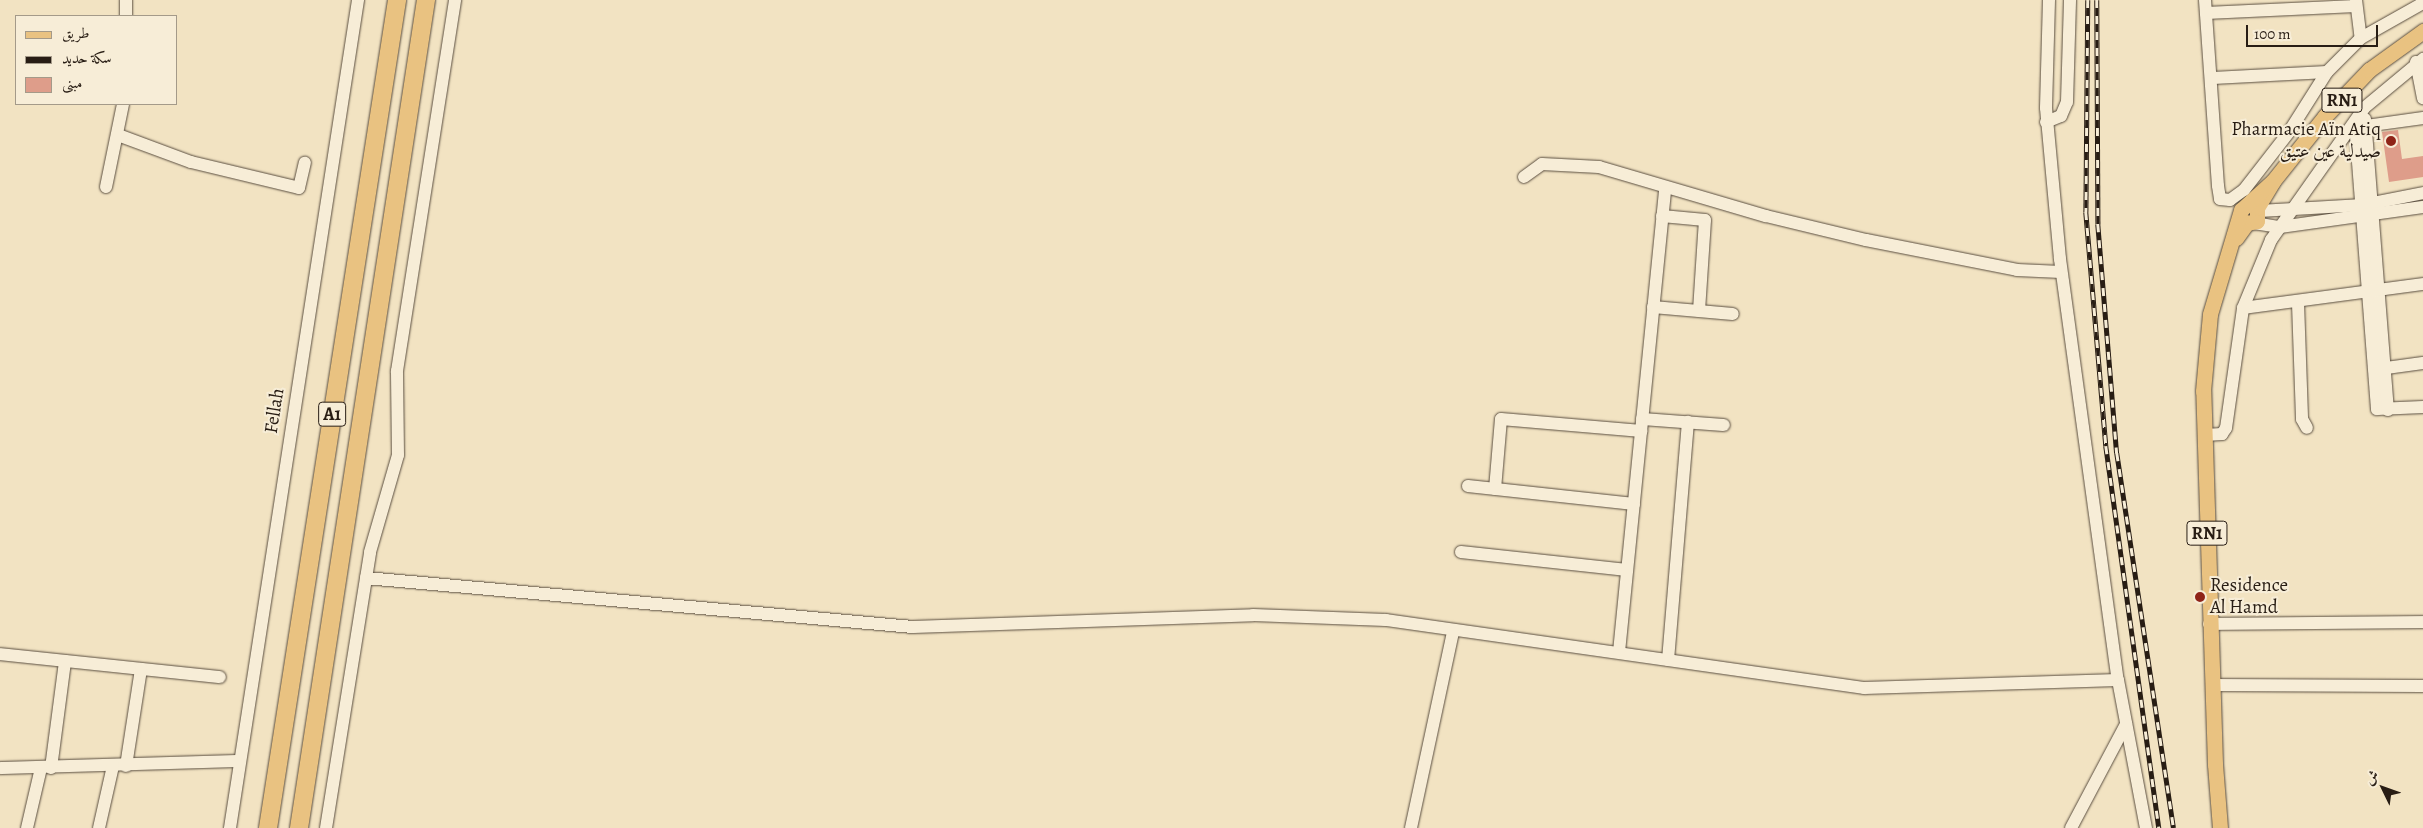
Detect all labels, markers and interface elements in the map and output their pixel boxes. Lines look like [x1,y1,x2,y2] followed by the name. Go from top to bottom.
[15,15,178,105] legend
[2248,15,2380,47] scale bar
[62,23,89,43] text: طريق
[2254,24,2291,44] text: 100 m
[62,48,111,68] text: سكة حديد
[62,73,82,93] text: مبنى
[2321,84,2363,116] road number: RN1
[2231,119,2381,163] place label: Pharmacie Aïn Atiq صيدلية عين عتيق
[2385,135,2397,147] marker: Pharmacie Aïn Atiq صيدلية عين عتيق
[260,387,290,435] street label: Fellah
[317,398,347,429] road number: A1
[2186,518,2228,548] road number: RN1
[2210,575,2288,619] place label: Residence Al Hamd
[2194,591,2206,603] marker: Residence Al Hamd
[2358,763,2408,813] north arrow
[2360,766,2383,789] text: ش

